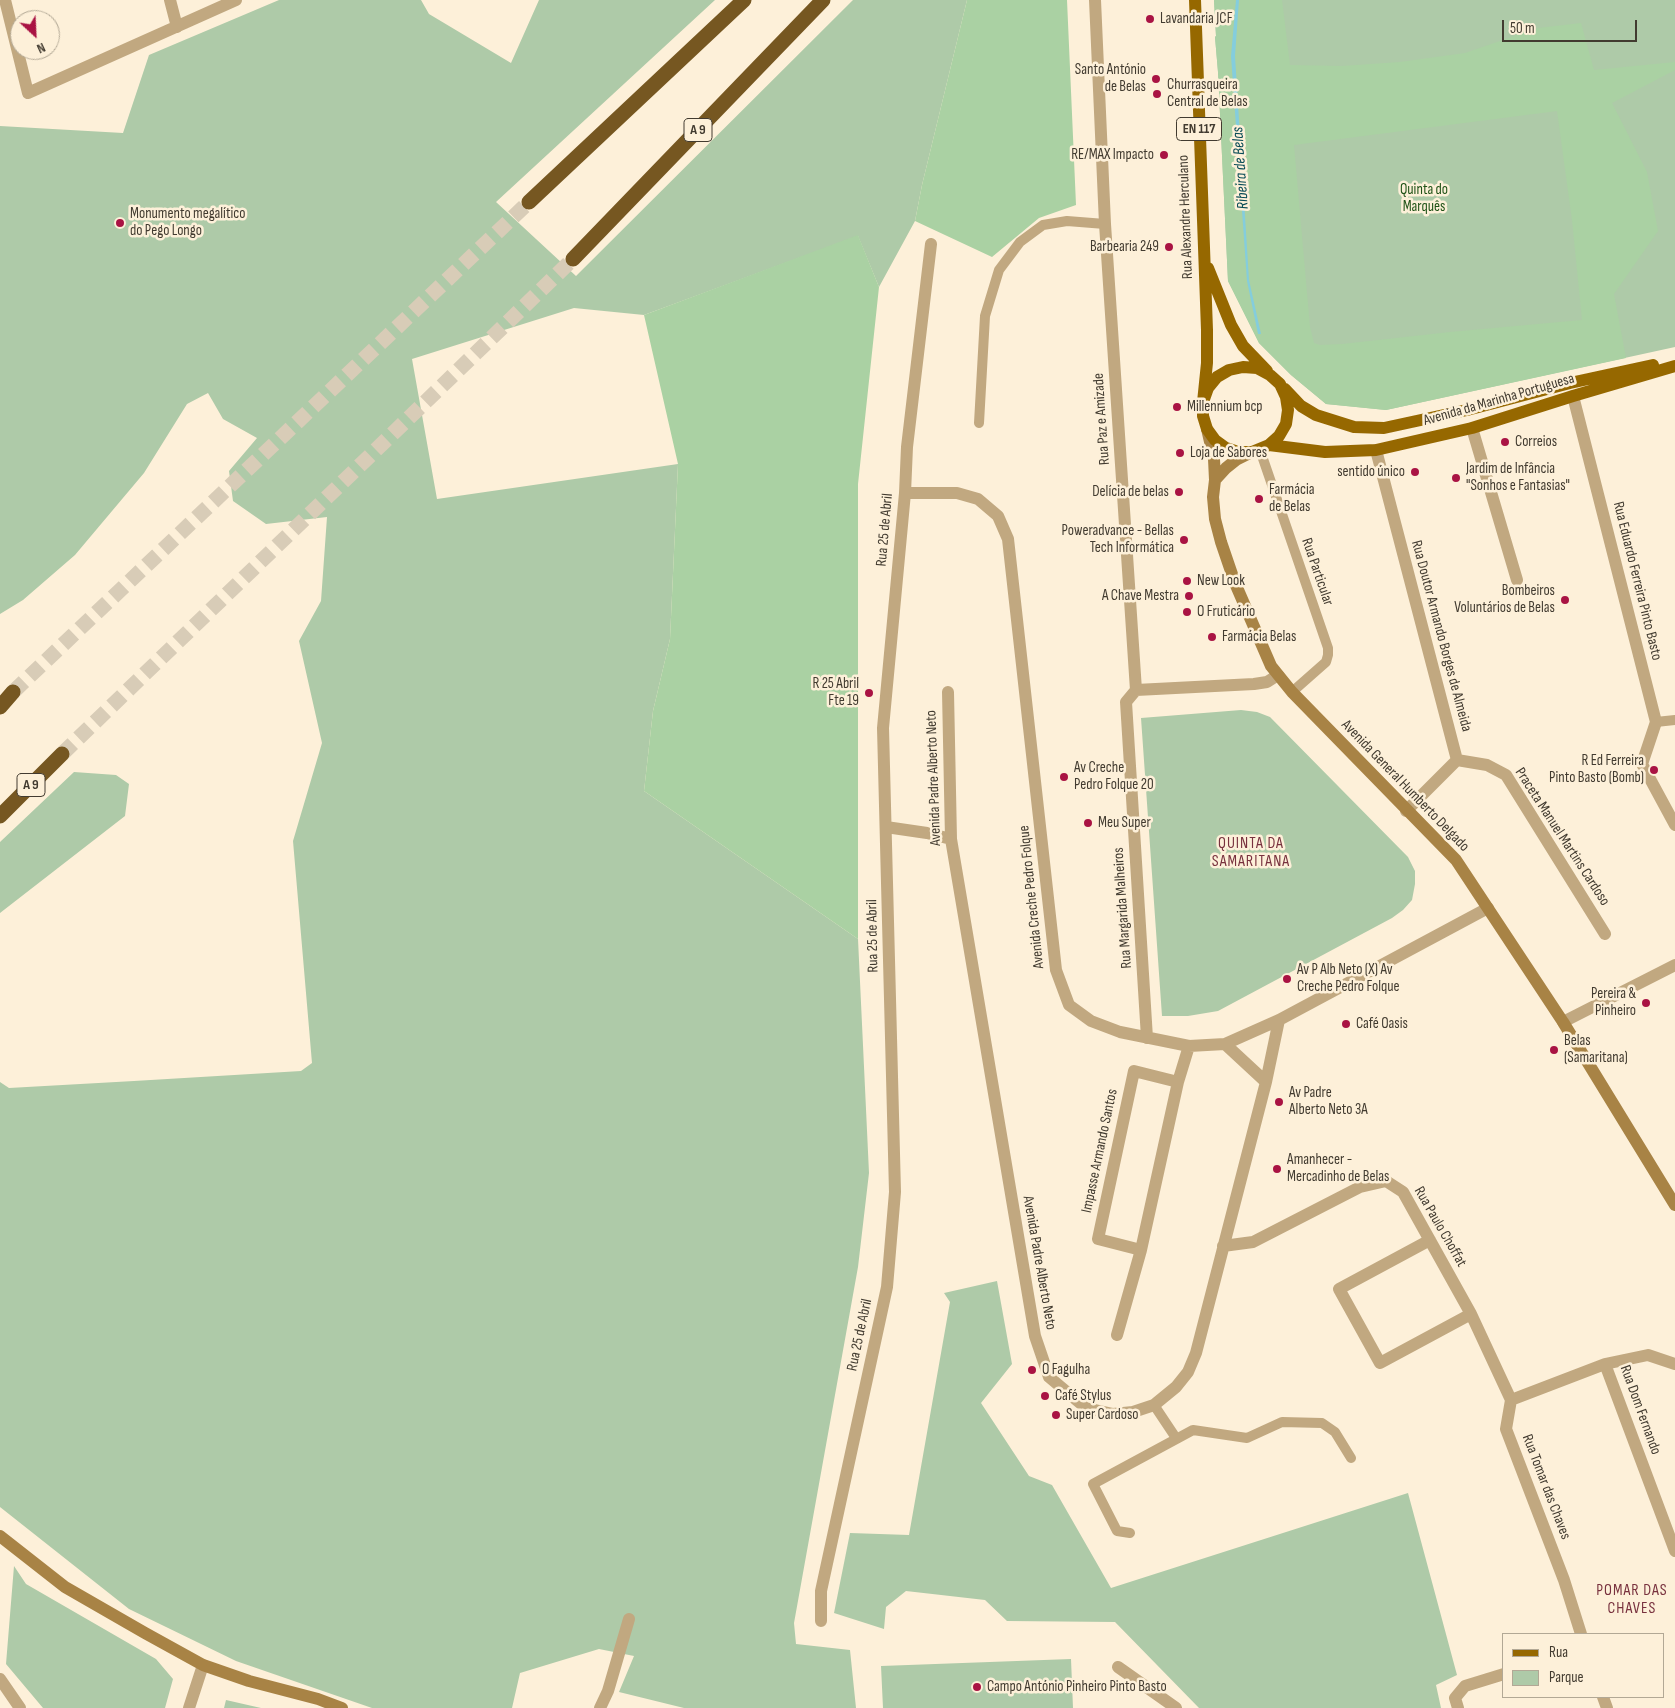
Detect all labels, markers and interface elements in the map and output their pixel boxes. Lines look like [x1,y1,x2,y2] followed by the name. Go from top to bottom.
[10,10,60,60] north arrow
[1160,10,1233,28] place label: Lavandaria JCF
[1505,10,1640,42] scale bar
[1144,13,1156,25] marker: Lavandaria JCF
[1510,19,1535,38] text: 50 m
[34,39,48,57] text: N
[1075,61,1146,96] place label: Santo António de Belas
[1150,73,1162,85] marker: Santo António de Belas
[1167,76,1248,111] place label: Churrasqueira Central de Belas
[1151,88,1163,100] marker: Churrasqueira Central de Belas
[684,118,712,142] road number: A 9
[1176,118,1222,140] road number: EN 117
[1229,126,1253,210] water label: Ribeira de Belas
[1071,146,1154,164] place label: RE/MAX Impacto
[1158,149,1170,161] marker: RE/MAX Impacto
[1175,155,1197,279] street label: Rua Alexandre Herculano
[1400,181,1448,216] park label: Quinta do Marquês
[130,205,245,240] place label: Monumento megalítico do Pego Longo
[114,217,126,229] marker: Monumento megalítico do Pego Longo
[1090,238,1159,256] place label: Barbearia 249
[1163,241,1175,253] marker: Barbearia 249
[1422,370,1576,430] street label: Avenida da Marinha Portuguesa
[1090,372,1114,466] street label: Rua Paz e Amizade
[1187,398,1263,416] place label: Millennium bcp
[1171,401,1183,413] marker: Millennium bcp
[1515,433,1557,451] place label: Correios
[1499,436,1511,448] marker: Correios
[1190,444,1267,462] place label: Loja de Sabores
[1174,447,1186,459] marker: Loja de Sabores
[1466,460,1570,495] place label: Jardim de Infância "Sonhos e Fantasias"
[1337,463,1405,481] place label: sentido único
[1409,466,1421,478] marker: sentido único
[1450,472,1462,484] marker: Jardim de Infância "Sonhos e Fantasias"
[1269,481,1314,516] place label: Farmácia de Belas
[1092,483,1169,501] place label: Delícia de belas
[1173,486,1185,498] marker: Delícia de belas
[873,493,897,567] street label: Rua 25 de Abril
[1253,493,1265,505] marker: Farmácia de Belas
[1609,500,1665,662] street label: Rua Eduardo Ferreira Pinto Basto
[1062,522,1174,557] place label: Poweradvance - Bellas Tech Informática
[1178,534,1190,546] marker: Poweradvance - Bellas Tech Informática
[1297,536,1337,608] street label: Rua Particular
[1407,538,1475,734] street label: Rua Doutor Armando Borges de Almeida
[1197,572,1245,590] place label: New Look
[1181,575,1193,587] marker: New Look
[1454,582,1555,617] place label: Bombeiros Voluntários de Belas
[1102,587,1179,605] place label: A Chave Mestra
[1183,590,1195,602] marker: A Chave Mestra
[1559,594,1571,606] marker: Bombeiros Voluntários de Belas
[1197,603,1255,621] place label: O Fruticário
[1181,606,1193,618] marker: O Fruticário
[1222,628,1297,646] place label: Farmácia Belas
[1206,631,1218,643] marker: Farmácia Belas
[812,675,859,710] place label: R 25 Abril Fte 19
[863,687,875,699] marker: R 25 Abril Fte 19
[923,710,945,846] street label: Avenida Padre Alberto Neto
[1337,716,1473,856] street label: Avenida General Humberto Delgado
[1549,752,1644,787] place label: R Ed Ferreira Pinto Basto (Bomb)
[1074,759,1154,794] place label: Av Creche Pedro Folque 20
[1648,764,1660,776] marker: R Ed Ferreira Pinto Basto (Bomb)
[1511,765,1613,909] street label: Praceta Manuel Martins Cardoso
[1058,771,1070,783] marker: Av Creche Pedro Folque 20
[17,774,45,796] road number: A 9
[1098,814,1151,832] place label: Meu Super
[1082,817,1094,829] marker: Meu Super
[1016,824,1048,970] street label: Avenida Creche Pedro Folque
[1211,834,1291,872] district label: QUINTA DA SAMARITANA
[1110,847,1136,969] street label: Rua Margarida Malheiros
[863,899,883,973] street label: Rua 25 de Abril
[1297,961,1399,996] place label: Av P Alb Neto (X) Av Creche Pedro Folque
[1281,973,1293,985] marker: Av P Alb Neto (X) Av Creche Pedro Folque
[1591,985,1636,1020] place label: Pereira & Pinheiro
[1640,997,1652,1009] marker: Pereira & Pinheiro
[1356,1015,1408,1033] place label: Café Oasis
[1340,1018,1352,1030] marker: Café Oasis
[1564,1032,1628,1067] place label: Belas (Samaritana)
[1548,1044,1560,1056] marker: Belas (Samaritana)
[1289,1084,1368,1119] place label: Av Padre Alberto Neto 3A
[1078,1087,1122,1215] street label: Impasse Armando Santos
[1273,1096,1285,1108] marker: Av Padre Alberto Neto 3A
[1287,1151,1389,1186] place label: Amanhecer - Mercadinho de Belas
[1271,1163,1283,1175] marker: Amanhecer - Mercadinho de Belas
[1410,1184,1470,1270] street label: Rua Paulo Choffat
[1018,1195,1060,1331] street label: Avenida Padre Alberto Neto
[844,1297,876,1373] street label: Rua 25 de Abril
[1042,1361,1090,1379] place label: O Fagulha
[1615,1363,1665,1457] street label: Rua Dom Fernando
[1026,1364,1038,1376] marker: O Fagulha
[1055,1387,1111,1405] place label: Café Stylus
[1039,1390,1051,1402] marker: Café Stylus
[1066,1406,1139,1424] place label: Super Cardoso
[1050,1409,1062,1421] marker: Super Cardoso
[1518,1432,1574,1542] street label: Rua Tomar das Chaves
[1595,1581,1669,1619] district label: POMAR DAS CHAVES
[1502,1633,1665,1698] legend
[1549,1643,1568,1662] text: Rua
[1549,1668,1584,1687] text: Parque
[987,1678,1167,1696] place label: Campo António Pinheiro Pinto Basto
[971,1681,983,1693] marker: Campo António Pinheiro Pinto Basto

